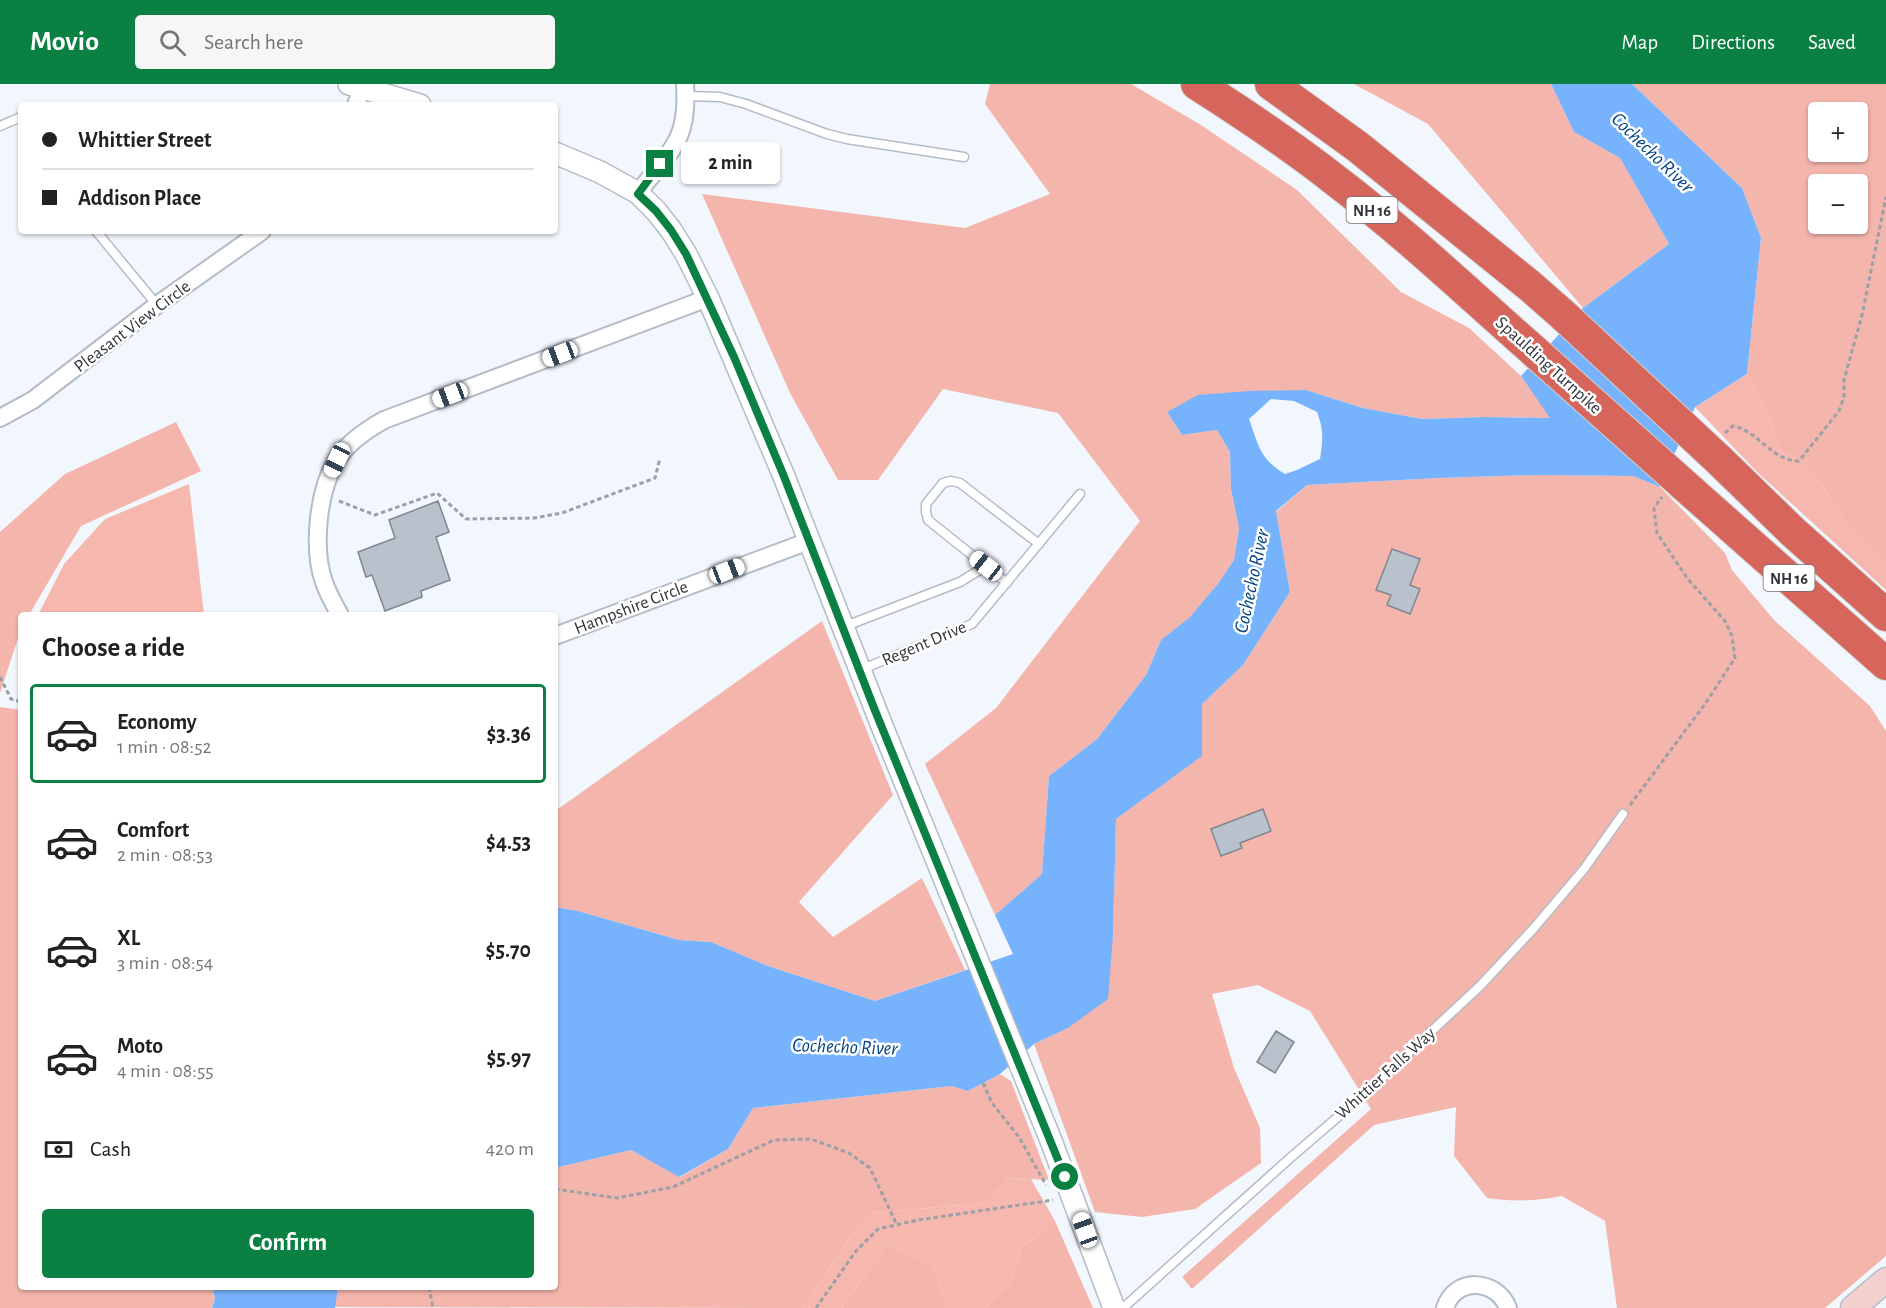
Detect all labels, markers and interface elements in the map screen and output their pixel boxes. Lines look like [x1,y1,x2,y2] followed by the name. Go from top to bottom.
[135,15,555,69] search box
[156,26,189,59] icon: search
[30,28,99,56] text: Movio
[204,31,303,53] text: Search here
[1622,32,1658,53] text: Map
[1691,32,1775,53] text: Directions
[1808,32,1856,53] text: Saved
[1808,102,1868,234] map controls
[1808,102,1868,162] button: +
[1607,109,1698,197] water label: Cochecho River
[78,129,212,151] text: Whittier Street
[681,143,780,185] callout: 2 min
[646,150,673,177] route end
[708,153,753,173] text: 2 min
[1808,174,1868,234] button: −
[78,187,201,209] text: Addison Place
[1346,197,1398,223] road number: NH 16
[71,277,194,376] street label: Pleasant View Circle
[1492,314,1605,418] street label: Spaulding Turnpike
[540,339,580,369] car
[430,380,470,410] car
[321,440,353,480] car
[1231,527,1273,635] water label: Cochecho River
[966,548,1006,584] car
[707,556,747,586] car
[1764,565,1814,591] road number: NH 16
[572,578,691,638] street label: Hampshire Circle
[879,618,969,670] street label: Regent Drive
[42,634,185,661] text: Choose a ride
[45,707,99,761] icon: car
[117,711,197,733] text: Economy
[486,723,531,745] text: $3.36
[117,737,212,757] text: 1 min · 08:52
[45,815,99,869] icon: car
[117,819,189,841] text: Comfort
[486,831,531,853] text: $4.53
[117,845,213,865] text: 2 min · 08:53
[45,923,99,977] icon: car
[117,927,140,949] text: XL
[486,939,531,961] text: $5.70
[117,953,213,973] text: 3 min · 08:54
[1332,1024,1439,1123] street label: Whittier Falls Way
[45,1031,99,1085] icon: car
[117,1035,163,1057] text: Moto
[792,1035,899,1059] water label: Cochecho River
[486,1047,531,1069] text: $5.97
[117,1061,214,1081] text: 4 min · 08:55
[42,1133,75,1166] icon: cash
[90,1138,131,1160] text: Cash
[485,1139,534,1159] text: 420 m
[1051,1163,1078,1190] route start
[42,1209,534,1278] button: Confirm
[1070,1210,1100,1250] car

